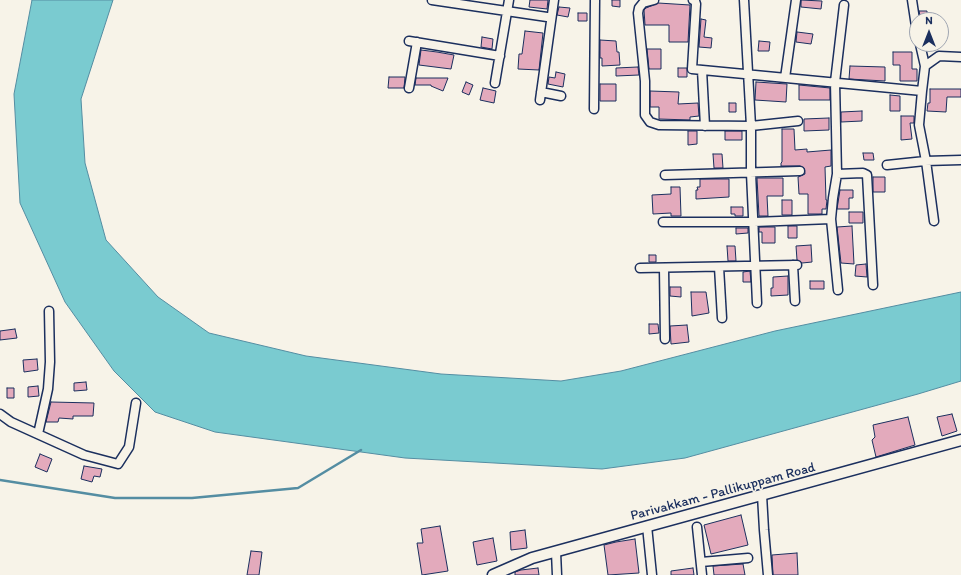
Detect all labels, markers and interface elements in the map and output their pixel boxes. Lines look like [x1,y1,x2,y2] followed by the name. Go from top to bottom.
[909,12,949,52] north arrow
[925,14,933,27] text: N
[629,459,817,525] street label: Parivakkam - Pallikuppam Road

